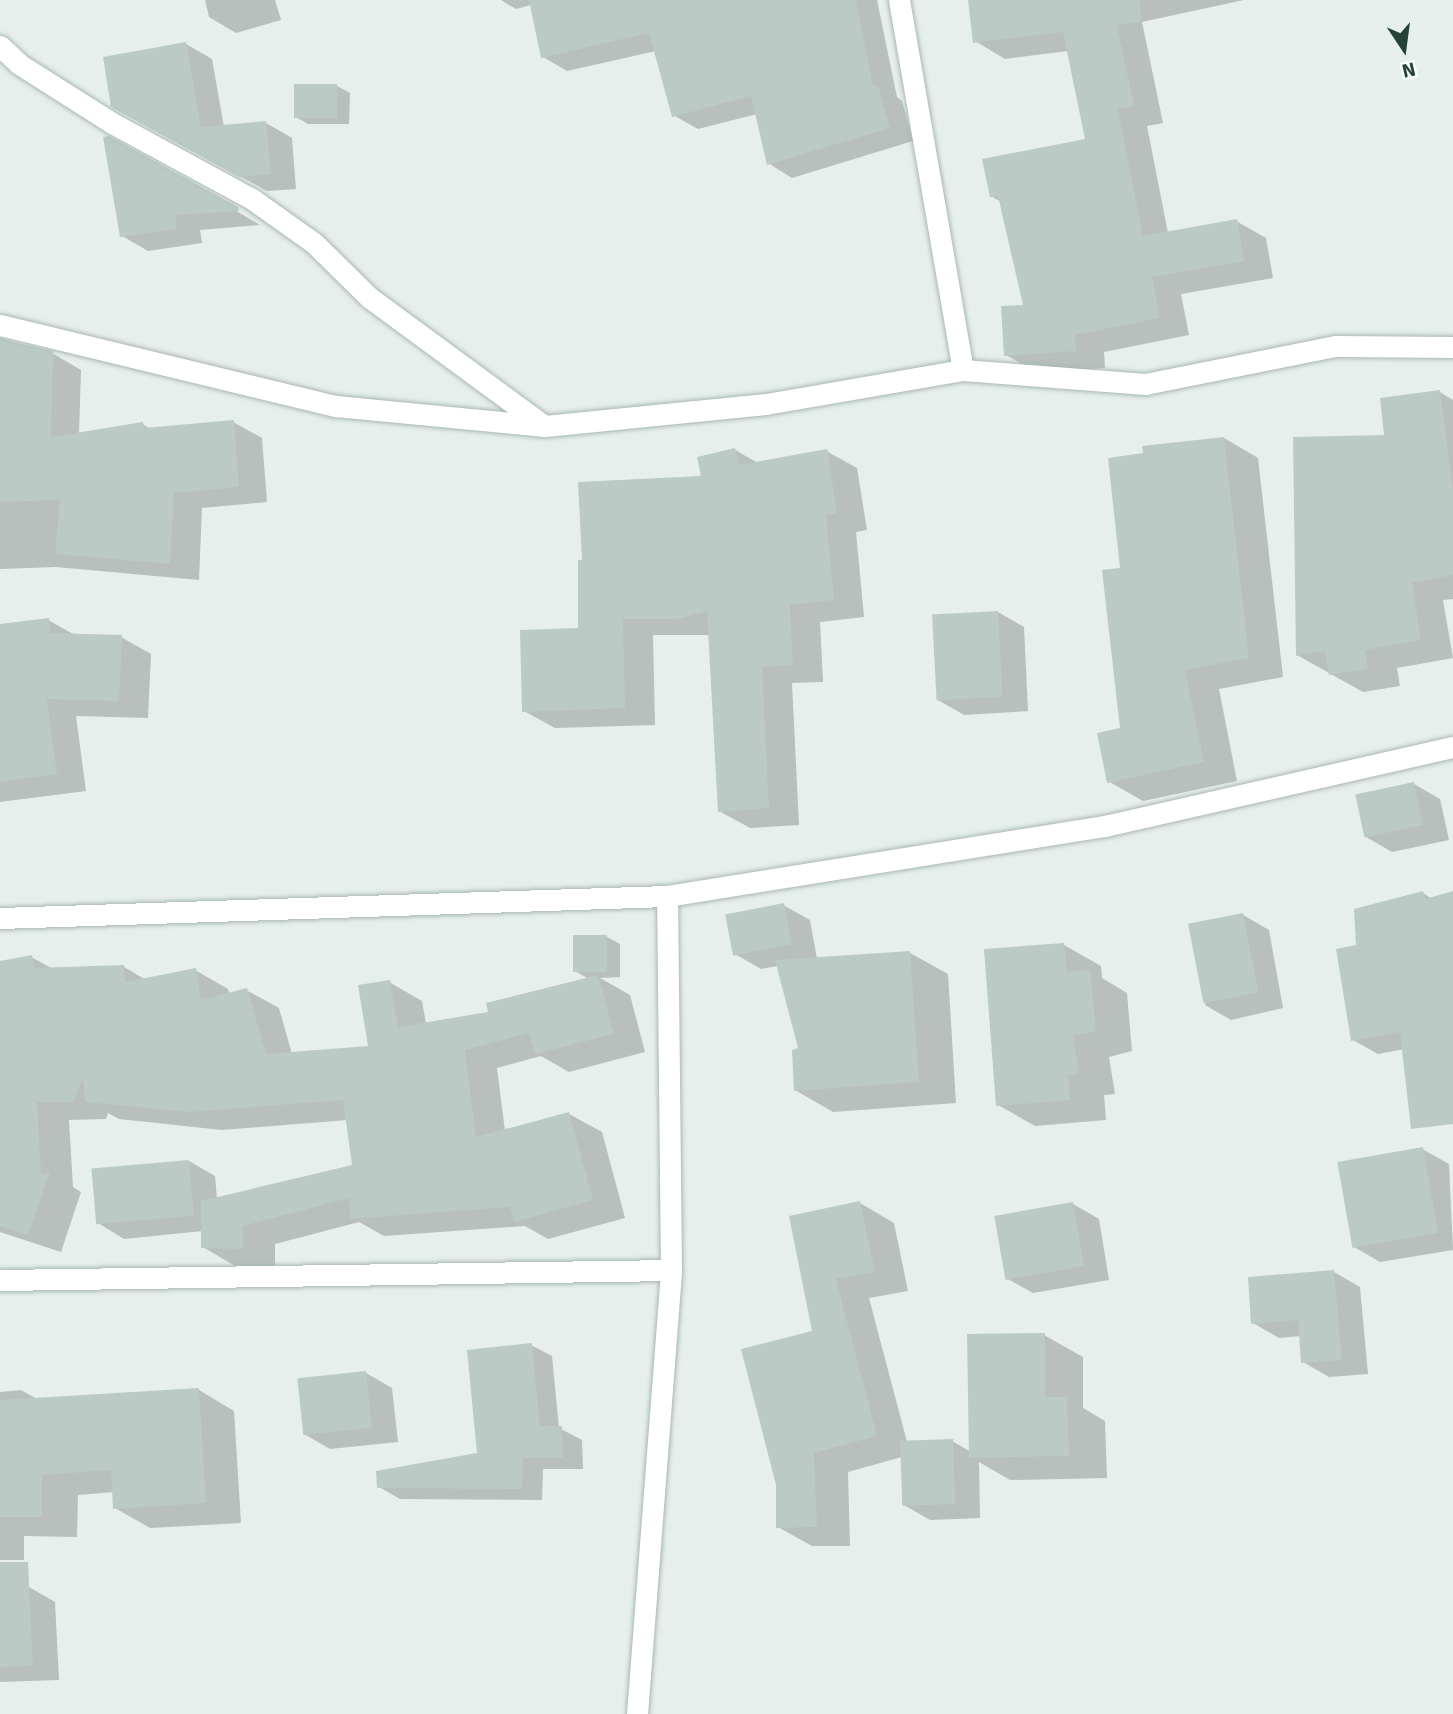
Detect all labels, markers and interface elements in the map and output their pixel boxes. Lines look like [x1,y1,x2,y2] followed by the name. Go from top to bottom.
[1369,14,1439,84] north arrow
[1400,56,1418,83] text: N

